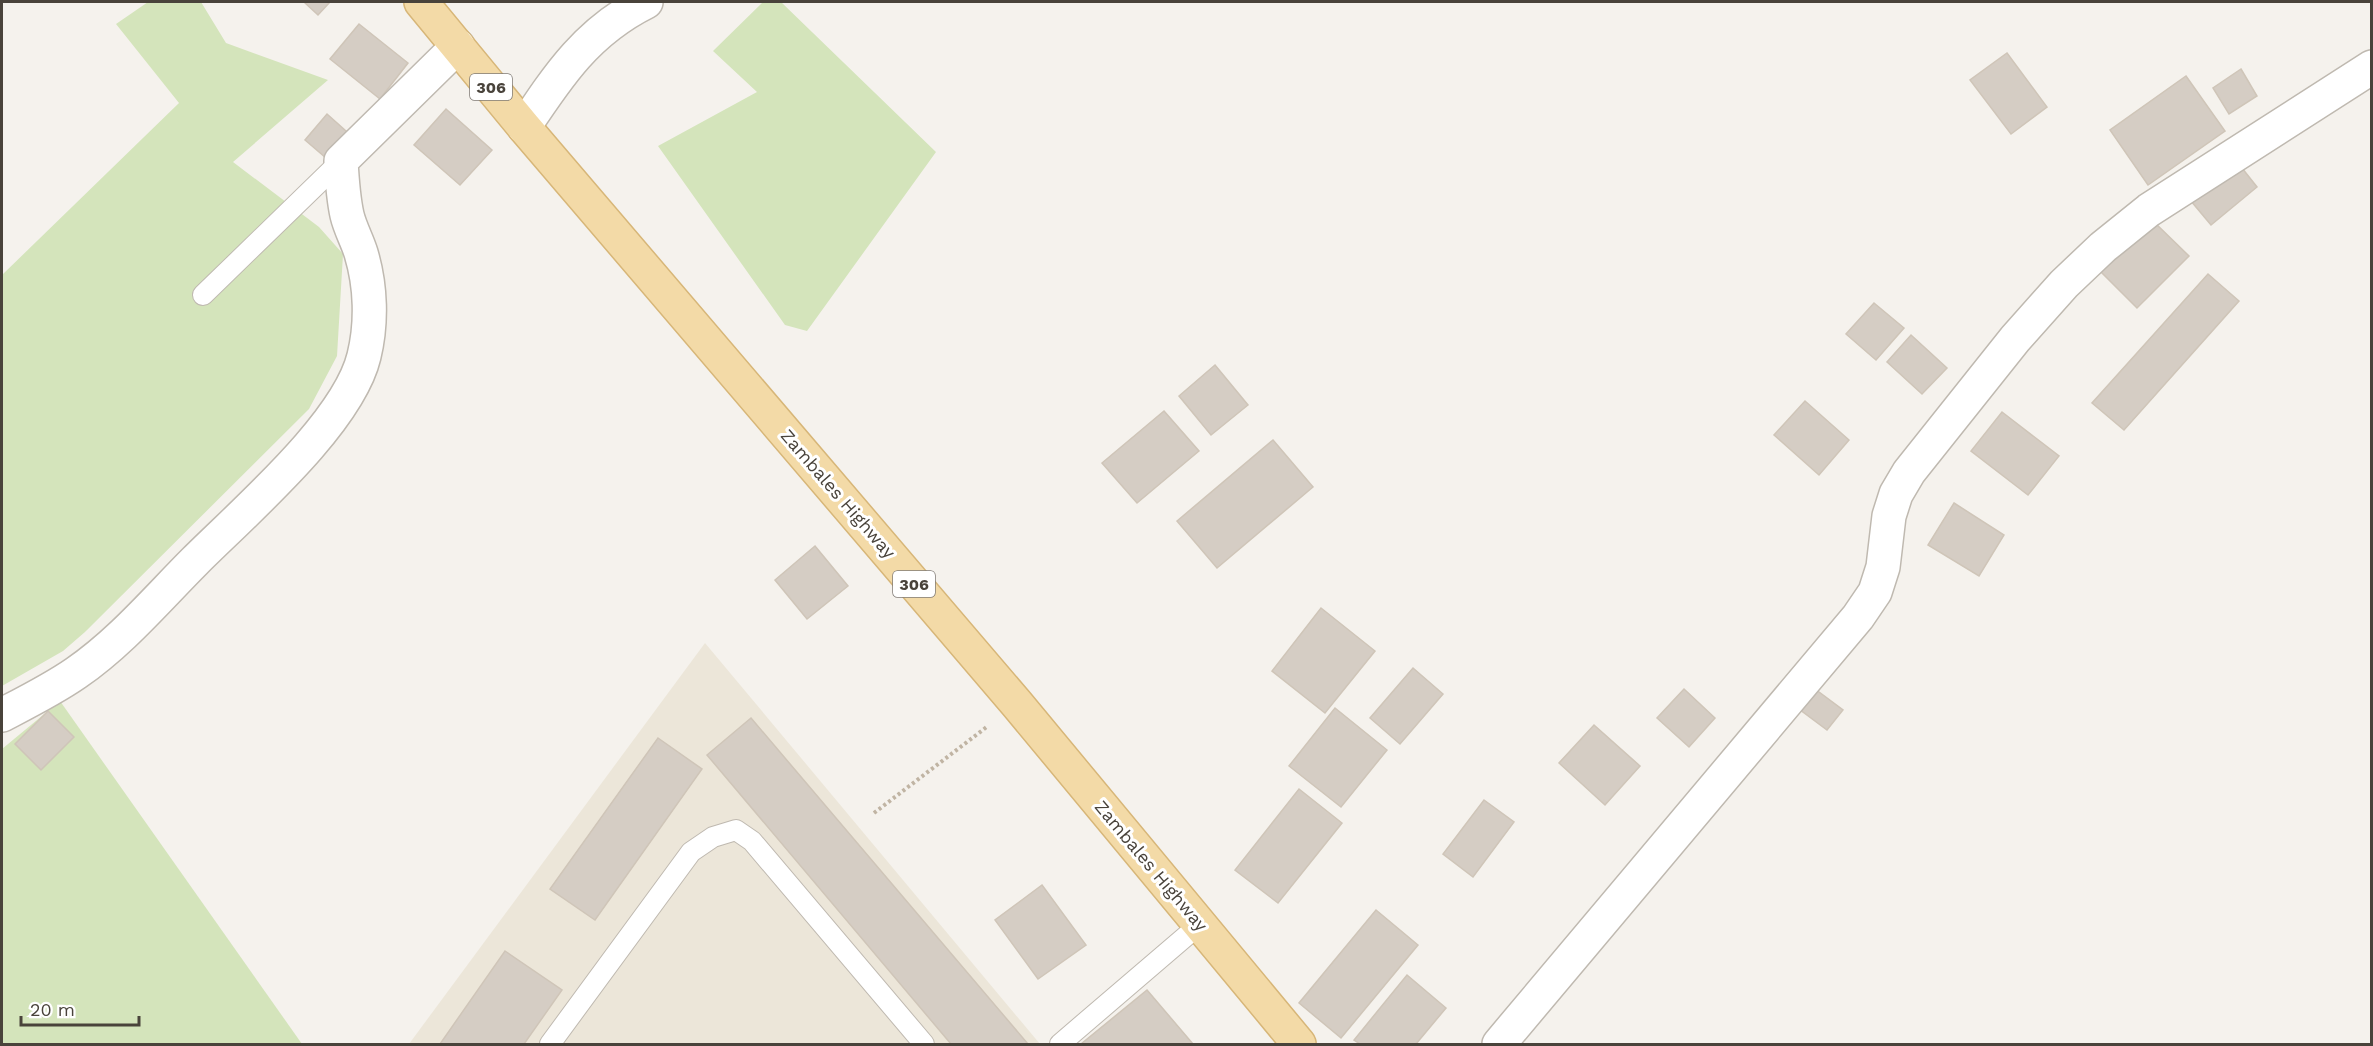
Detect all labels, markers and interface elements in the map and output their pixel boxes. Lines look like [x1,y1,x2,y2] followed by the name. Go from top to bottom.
[470,74,512,100] road number: 306
[777,425,901,563] street label: Zambales Highway
[893,571,935,597] road number: 306
[1091,796,1213,936] street label: Zambales Highway
[21,989,140,1027] scale bar
[30,999,75,1020] text: 20 m

